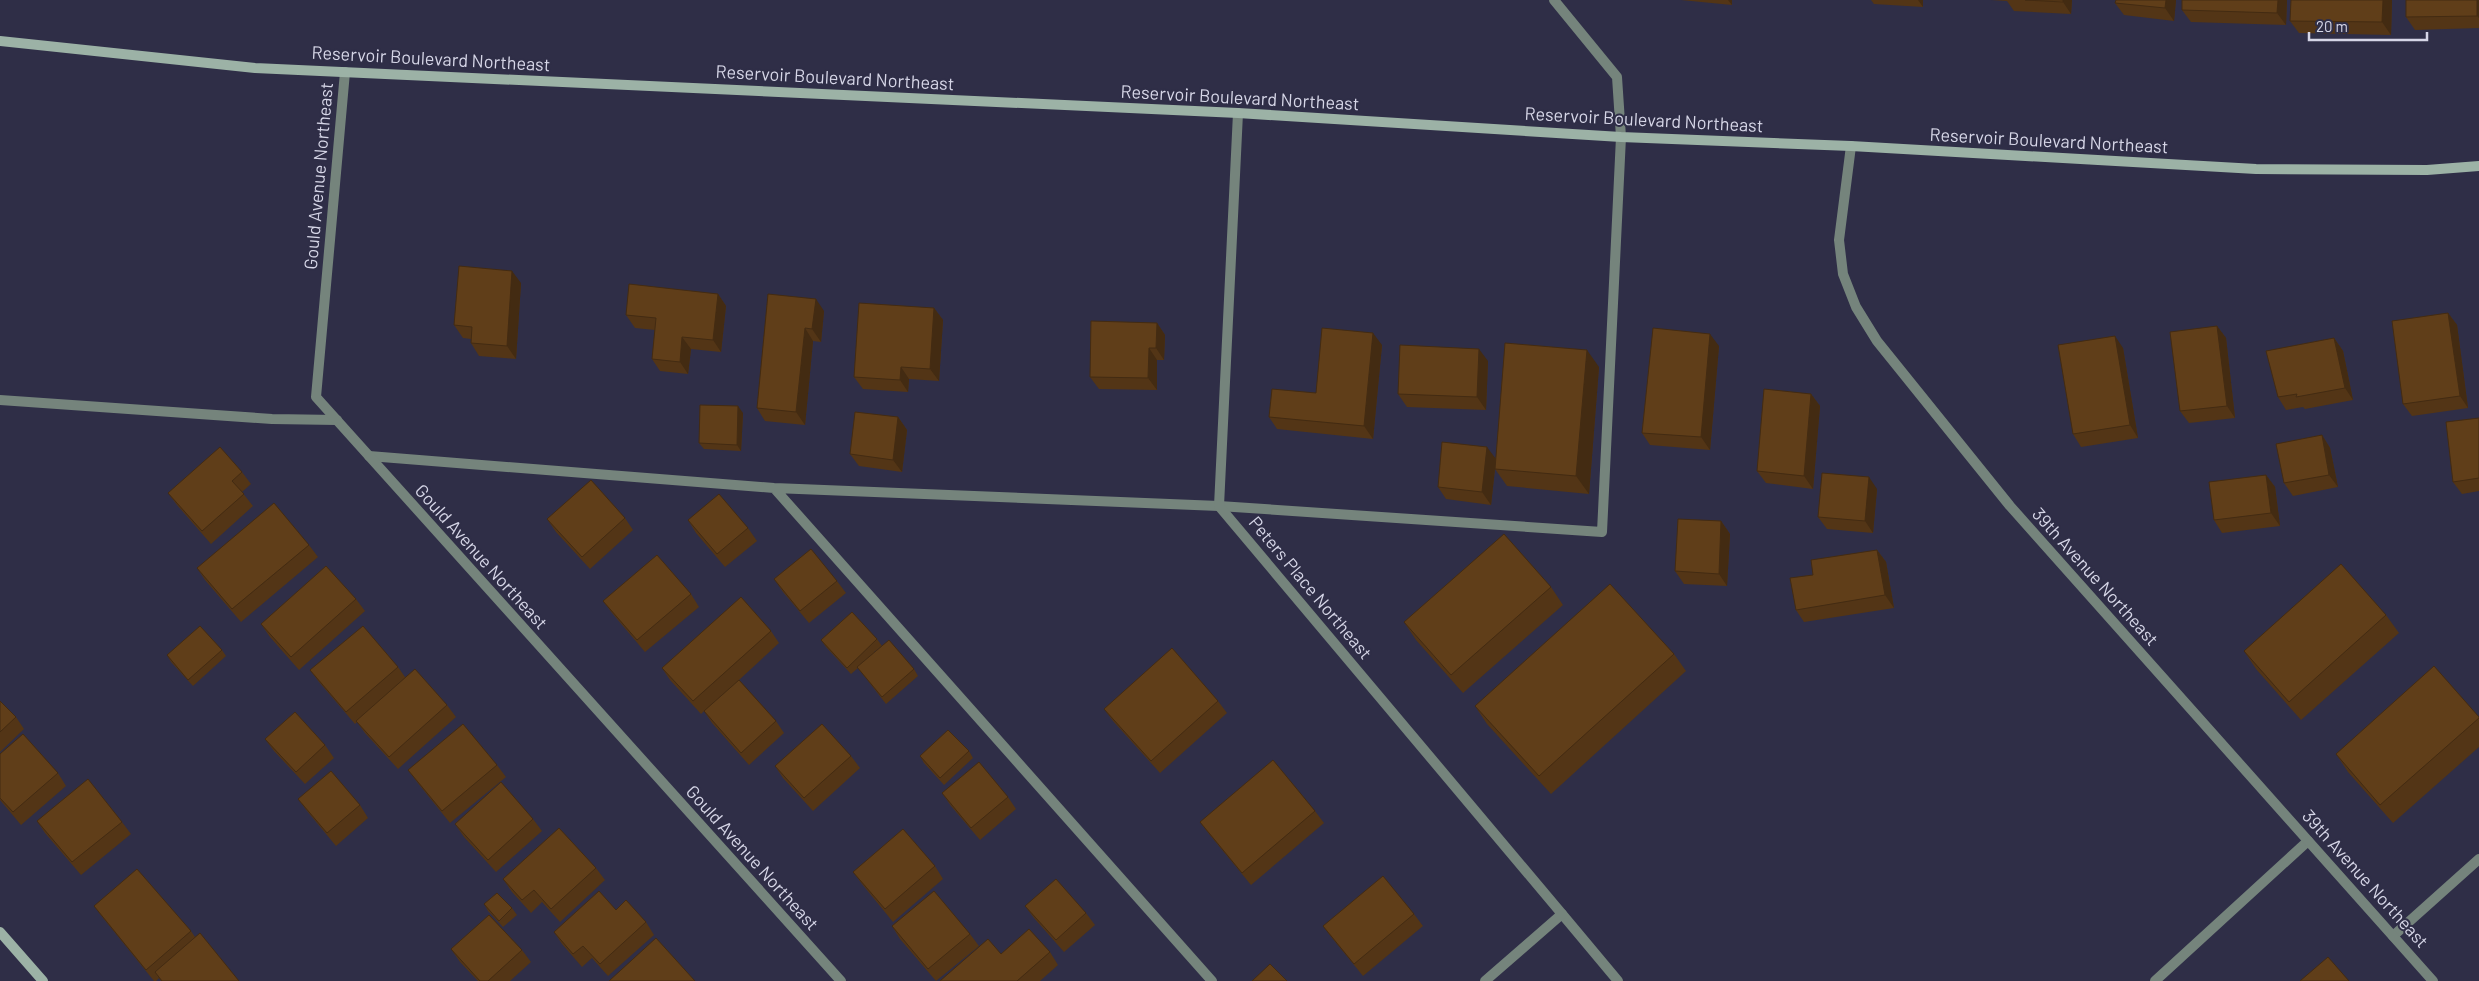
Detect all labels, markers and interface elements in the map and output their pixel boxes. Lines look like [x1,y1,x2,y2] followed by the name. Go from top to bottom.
[2309,10,2426,42] scale bar
[2316,17,2348,35] text: 20 m
[311,41,551,75] street label: Reservoir Boulevard Northeast
[715,60,955,94] street label: Reservoir Boulevard Northeast
[1120,80,1360,114] street label: Reservoir Boulevard Northeast
[299,81,337,270] street label: Gould Avenue Northeast
[1524,102,1764,136] street label: Reservoir Boulevard Northeast
[1929,123,2169,157] street label: Reservoir Boulevard Northeast
[411,479,553,633] street label: Gould Avenue Northeast
[2028,503,2164,650] street label: 39th Avenue Northeast
[1245,511,1377,663] street label: Peters Place Northeast
[682,780,824,934] street label: Gould Avenue Northeast
[2298,805,2434,952] street label: 39th Avenue Northeast

